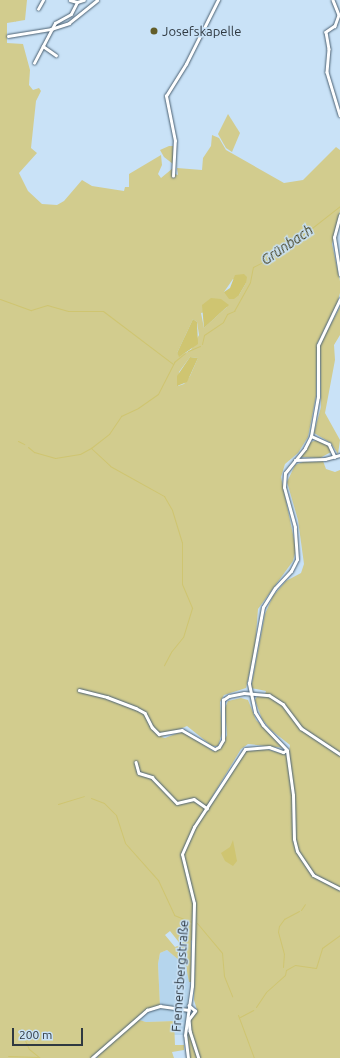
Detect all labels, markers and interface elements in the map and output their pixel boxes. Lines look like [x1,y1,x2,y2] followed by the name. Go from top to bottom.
[162,23,241,39] place label: Josefskapelle
[149,26,159,36] marker: Josefskapelle
[258,221,316,269] water label: Grünbach
[168,919,192,1033] street label: Fremersbergstraße
[14,1020,85,1046] scale bar
[19,1028,52,1041] text: 200 m

